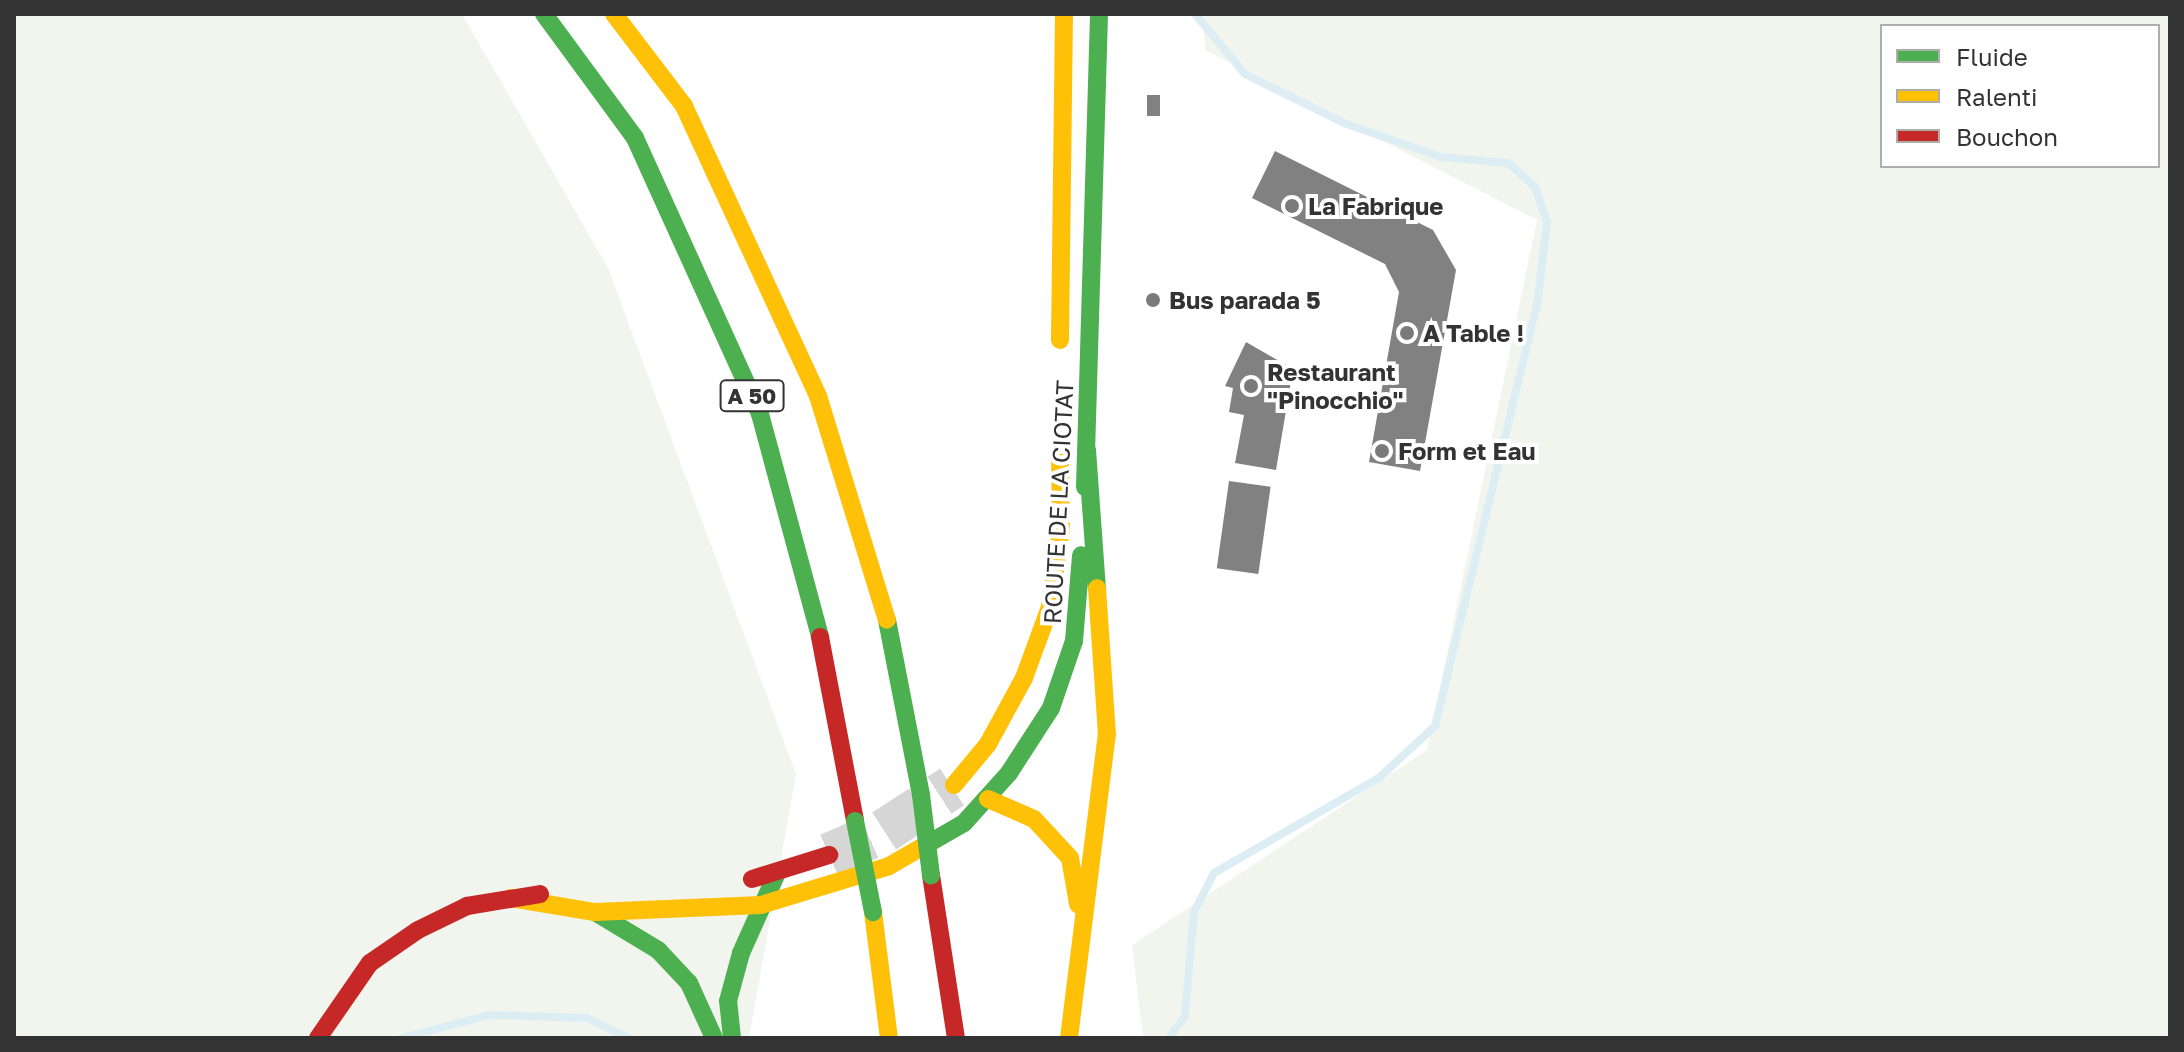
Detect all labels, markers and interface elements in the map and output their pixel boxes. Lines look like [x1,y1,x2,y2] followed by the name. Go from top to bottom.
[1880,24,2160,168] legend
[1956,42,2028,71] text: Fluide
[1956,82,2038,111] text: Ralenti
[1956,122,2058,151] text: Bouchon
[1308,192,1443,220] place label: La Fabrique
[1283,197,1301,215] marker: La Fabrique
[1169,286,1321,314] place label: Bus parada 5
[1144,291,1162,309] marker: Bus parada 5
[1423,319,1524,347] place label: A Table !
[1398,324,1416,342] marker: A Table !
[1267,358,1404,414] place label: Restaurant "Pinocchio"
[1242,377,1260,395] marker: Restaurant "Pinocchio"
[718,378,786,414] road number: A 50
[1037,379,1079,625] street label: ROUTE DE LA CIOTAT
[1398,437,1536,465] place label: Form et Eau
[1373,442,1391,460] marker: Form et Eau

